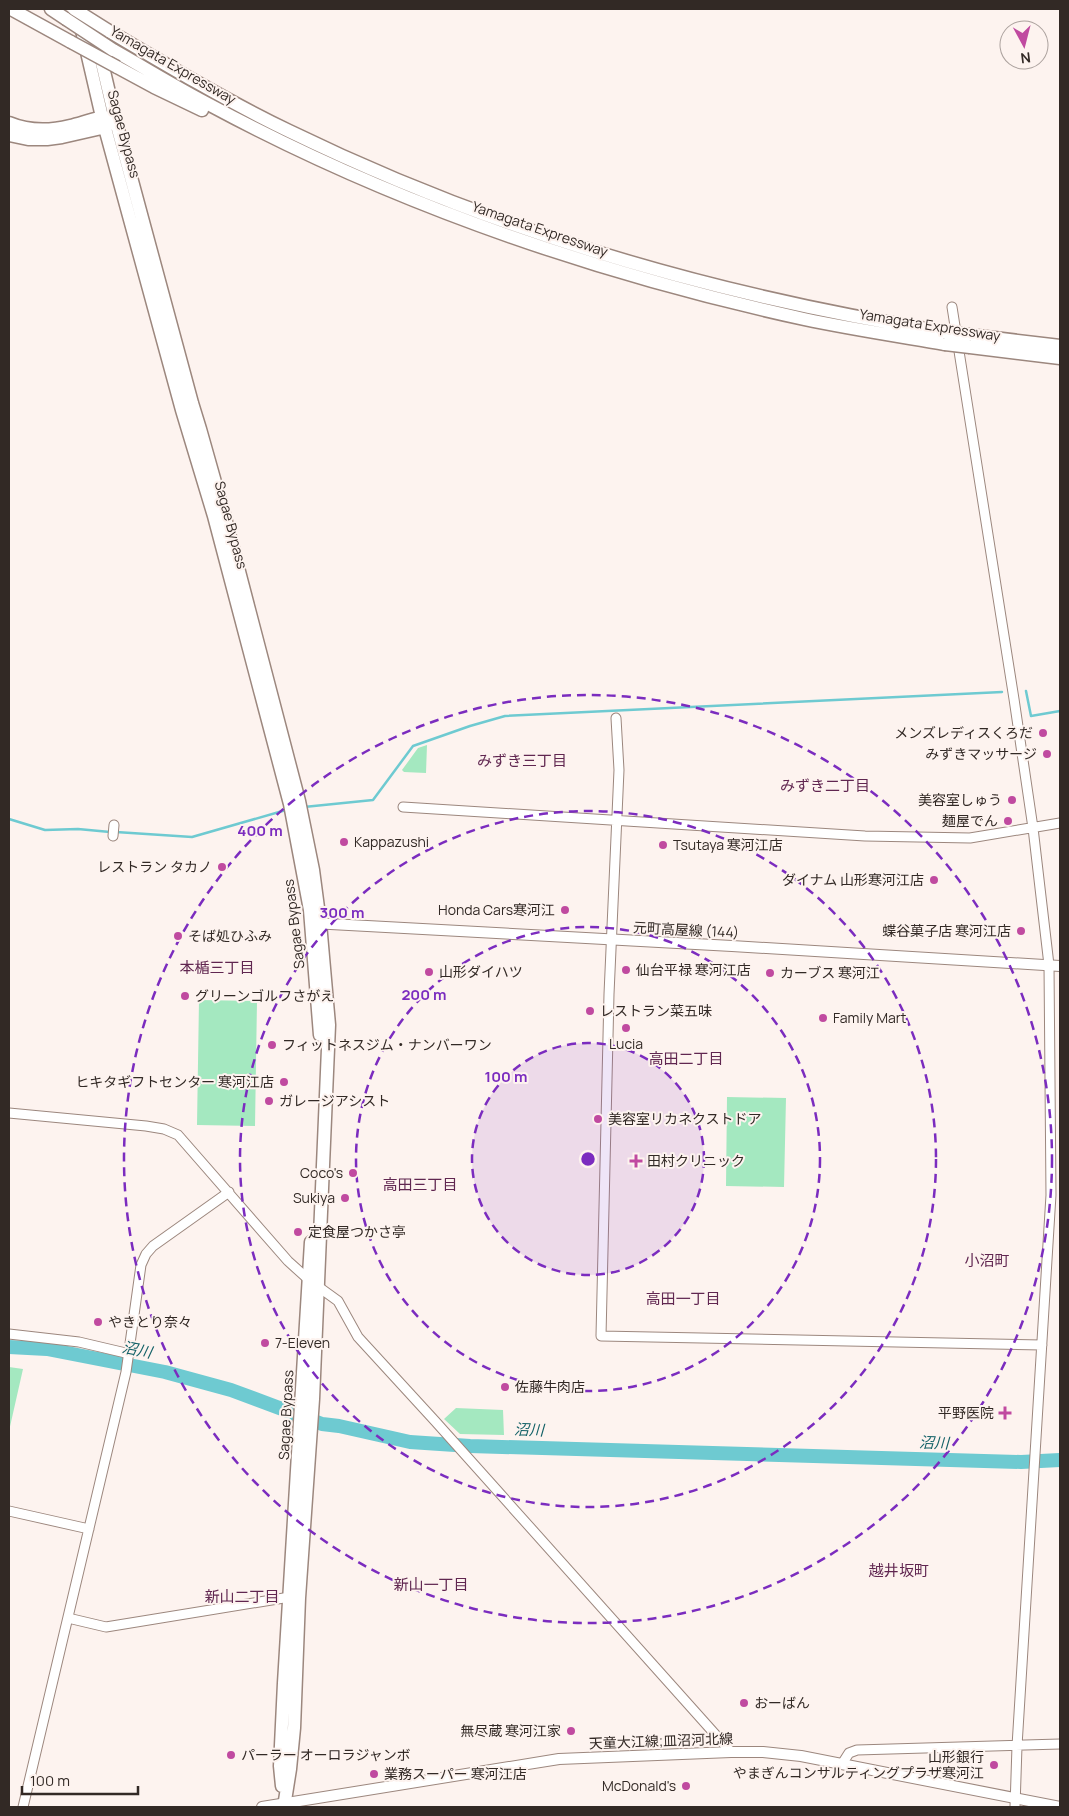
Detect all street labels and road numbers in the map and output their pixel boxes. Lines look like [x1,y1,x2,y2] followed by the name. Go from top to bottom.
[107,21,240,109] street label: Yamagata Expressway
[104,88,145,180] street label: Sagae Bypass
[470,196,611,261] street label: Yamagata Expressway
[858,304,1003,345] street label: Yamagata Expressway
[211,479,252,571] street label: Sagae Bypass
[279,878,308,970] street label: Sagae Bypass
[632,917,740,942] street label: 元町高屋線 (144)
[274,1369,297,1461] street label: Sagae Bypass
[589,1728,733,1753] street label: 天童大江線;皿沼河北線

